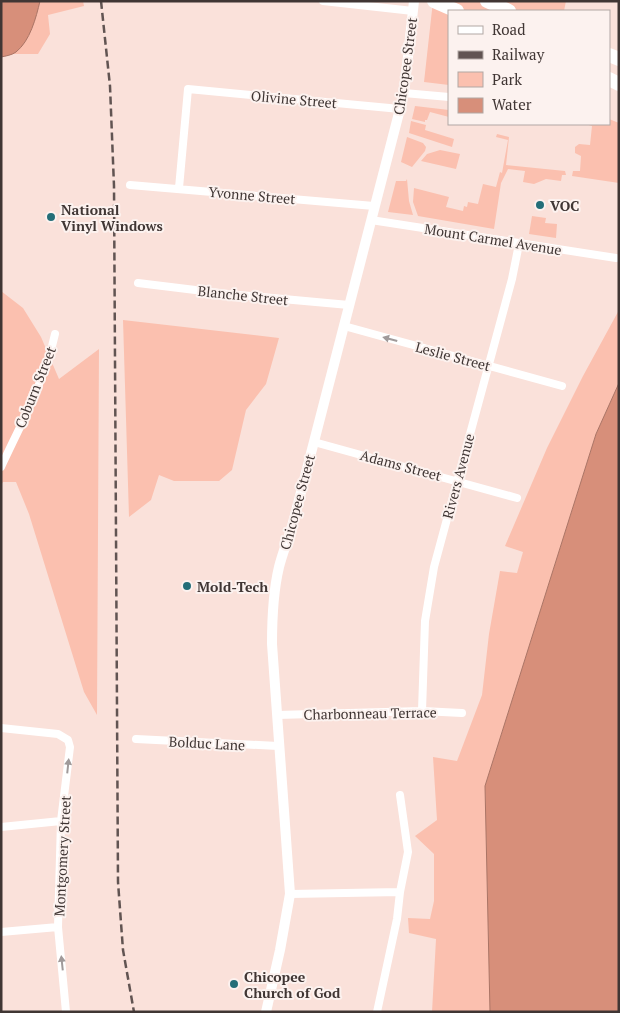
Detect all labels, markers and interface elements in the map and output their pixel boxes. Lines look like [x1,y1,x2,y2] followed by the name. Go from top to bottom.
[448,10,610,125] legend
[389,15,421,116] street label: Chicopee Street
[492,19,525,39] text: Road
[492,44,545,64] text: Railway
[492,69,522,89] text: Park
[250,86,339,112] street label: Olivine Street
[492,94,532,114] text: Water
[208,182,297,208] street label: Yvonne Street
[550,196,579,215] place label: VOC
[534,199,546,211] marker: VOC
[61,200,163,235] place label: National Vinyl Windows
[45,211,57,223] marker: National Vinyl Windows
[423,219,563,259] street label: Mount Carmel Avenue
[197,281,290,309] street label: Blanche Street
[383,334,398,342] one-way arrow
[413,337,493,375] street label: Leslie Street
[10,343,60,431] street label: Coburn Street
[438,431,478,521] street label: Rivers Avenue
[358,445,444,485] street label: Adams Street
[275,451,319,552] street label: Chicopee Street
[197,577,268,596] place label: Mold-Tech
[181,580,193,592] marker: Mold-Tech
[303,702,437,724] street label: Charbonneau Terrace
[168,732,246,754] street label: Bolduc Lane
[64,758,72,774] one-way arrow
[49,794,75,917] street label: Montgomery Street
[57,955,65,971] one-way arrow
[244,967,341,1002] place label: Chicopee Church of God
[228,978,240,990] marker: Chicopee Church of God

